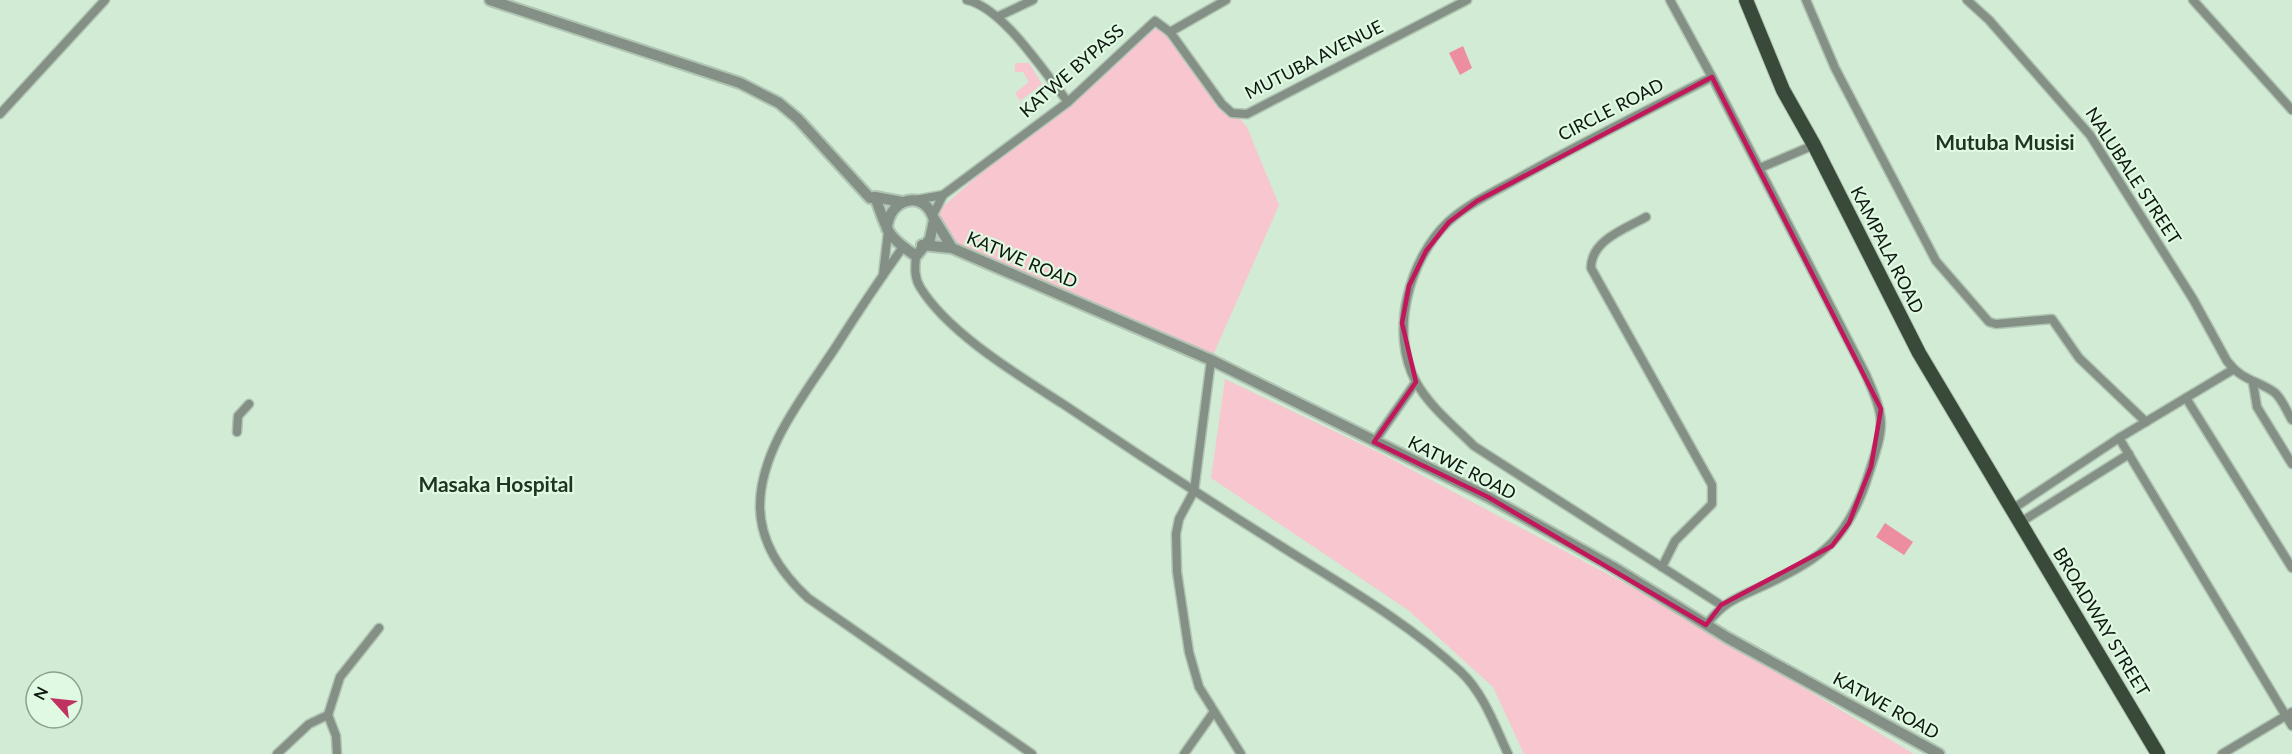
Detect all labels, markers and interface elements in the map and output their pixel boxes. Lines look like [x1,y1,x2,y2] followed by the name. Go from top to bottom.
[1241,15,1386,103] street label: MUTUBA AVENUE
[1015,19,1128,122] street label: KATWE BYPASS
[1554,73,1667,145] street label: CIRCLE ROAD
[2081,103,2187,248] street label: NALUBALE STREET
[1935,129,2075,154] district label: Mutuba Musisi
[1846,182,1929,317] street label: KAMPALA ROAD
[964,226,1081,292] street label: KATWE ROAD
[1405,430,1520,504] street label: KATWE ROAD
[418,471,574,496] district label: Masaka Hospital
[2049,543,2155,700] street label: BROADWAY STREET
[1829,667,1944,743] street label: KATWE ROAD
[24,670,84,730] north arrow
[29,683,51,703] text: N

